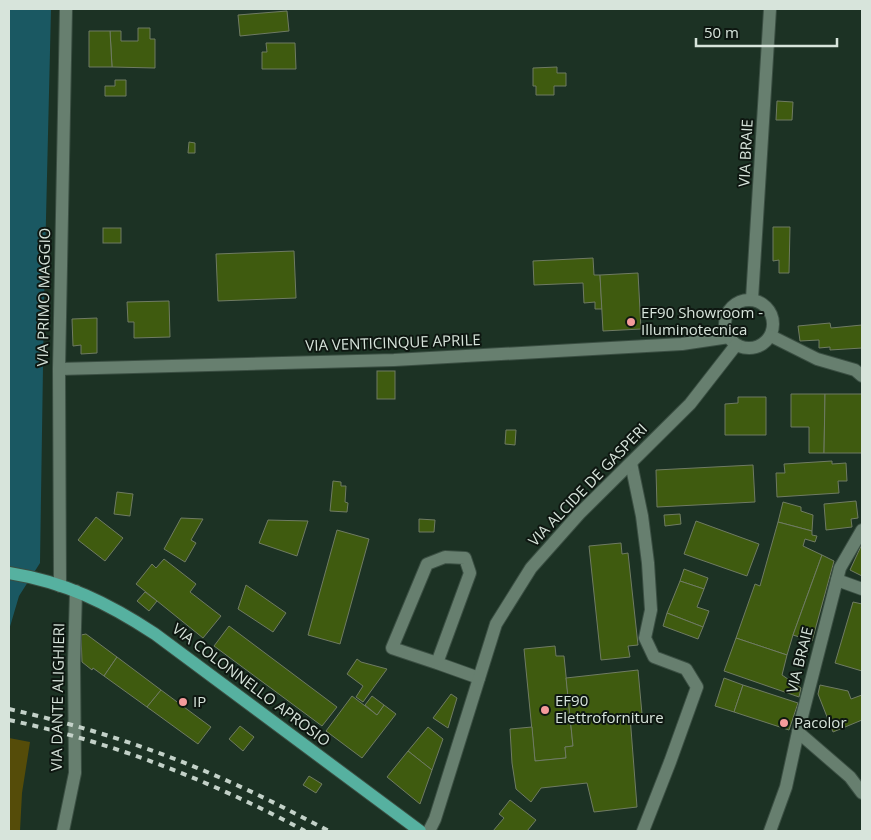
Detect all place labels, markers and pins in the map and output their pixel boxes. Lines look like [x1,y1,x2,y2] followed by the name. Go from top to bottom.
[641,302,763,339] place label: EF90 Showroom - Illuminotecnica
[625,316,637,328] marker: EF90 Showroom - Illuminotecnica
[555,690,664,727] place label: EF90 Elettroforniture
[193,691,206,711] place label: IP
[177,696,189,708] marker: IP
[539,704,551,716] marker: EF90 Elettroforniture
[794,712,847,732] place label: Pacolor
[778,717,790,729] marker: Pacolor

